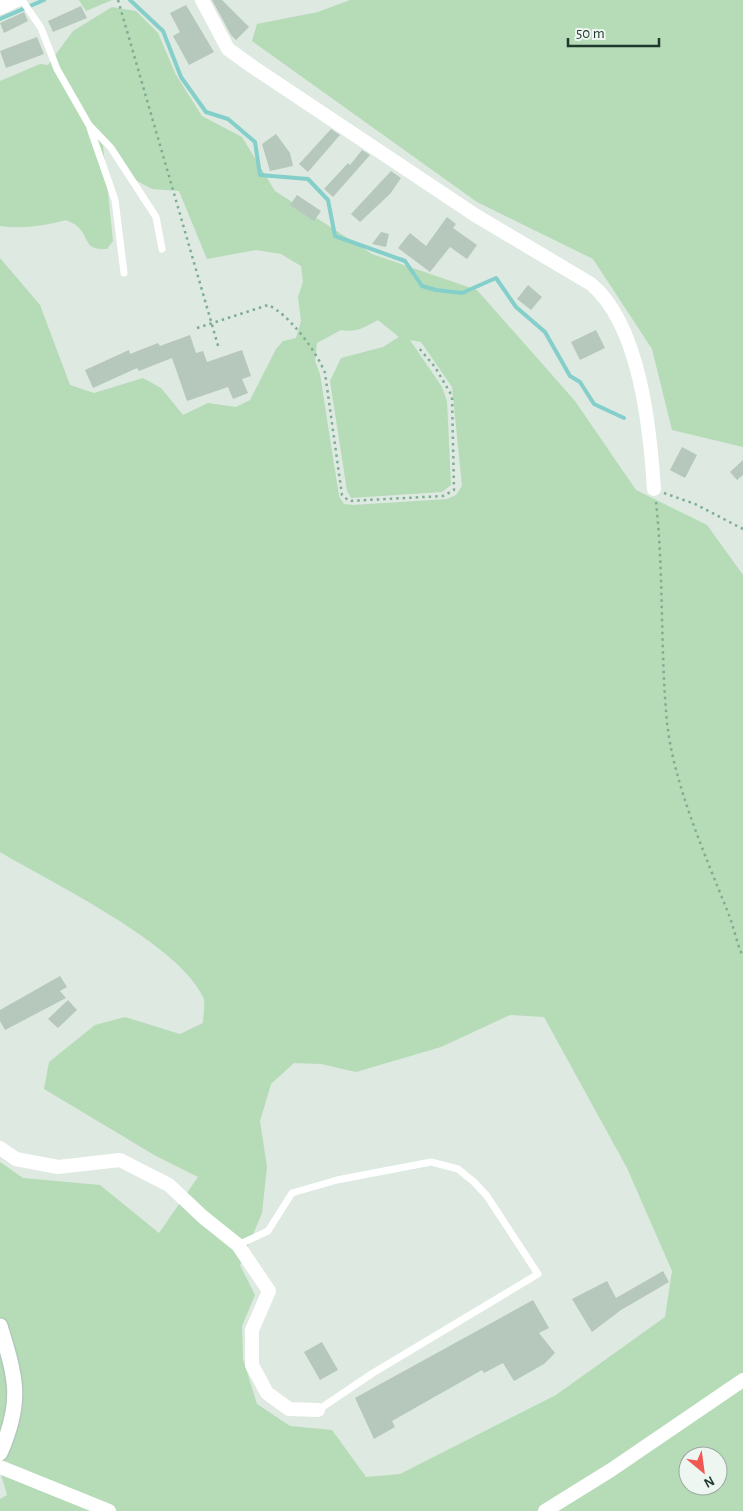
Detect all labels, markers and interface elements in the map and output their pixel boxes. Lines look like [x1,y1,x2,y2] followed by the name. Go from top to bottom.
[568,15,659,47] scale bar
[576,26,605,41] text: 50 m
[678,1446,728,1496] north arrow
[701,1473,716,1490] text: N

